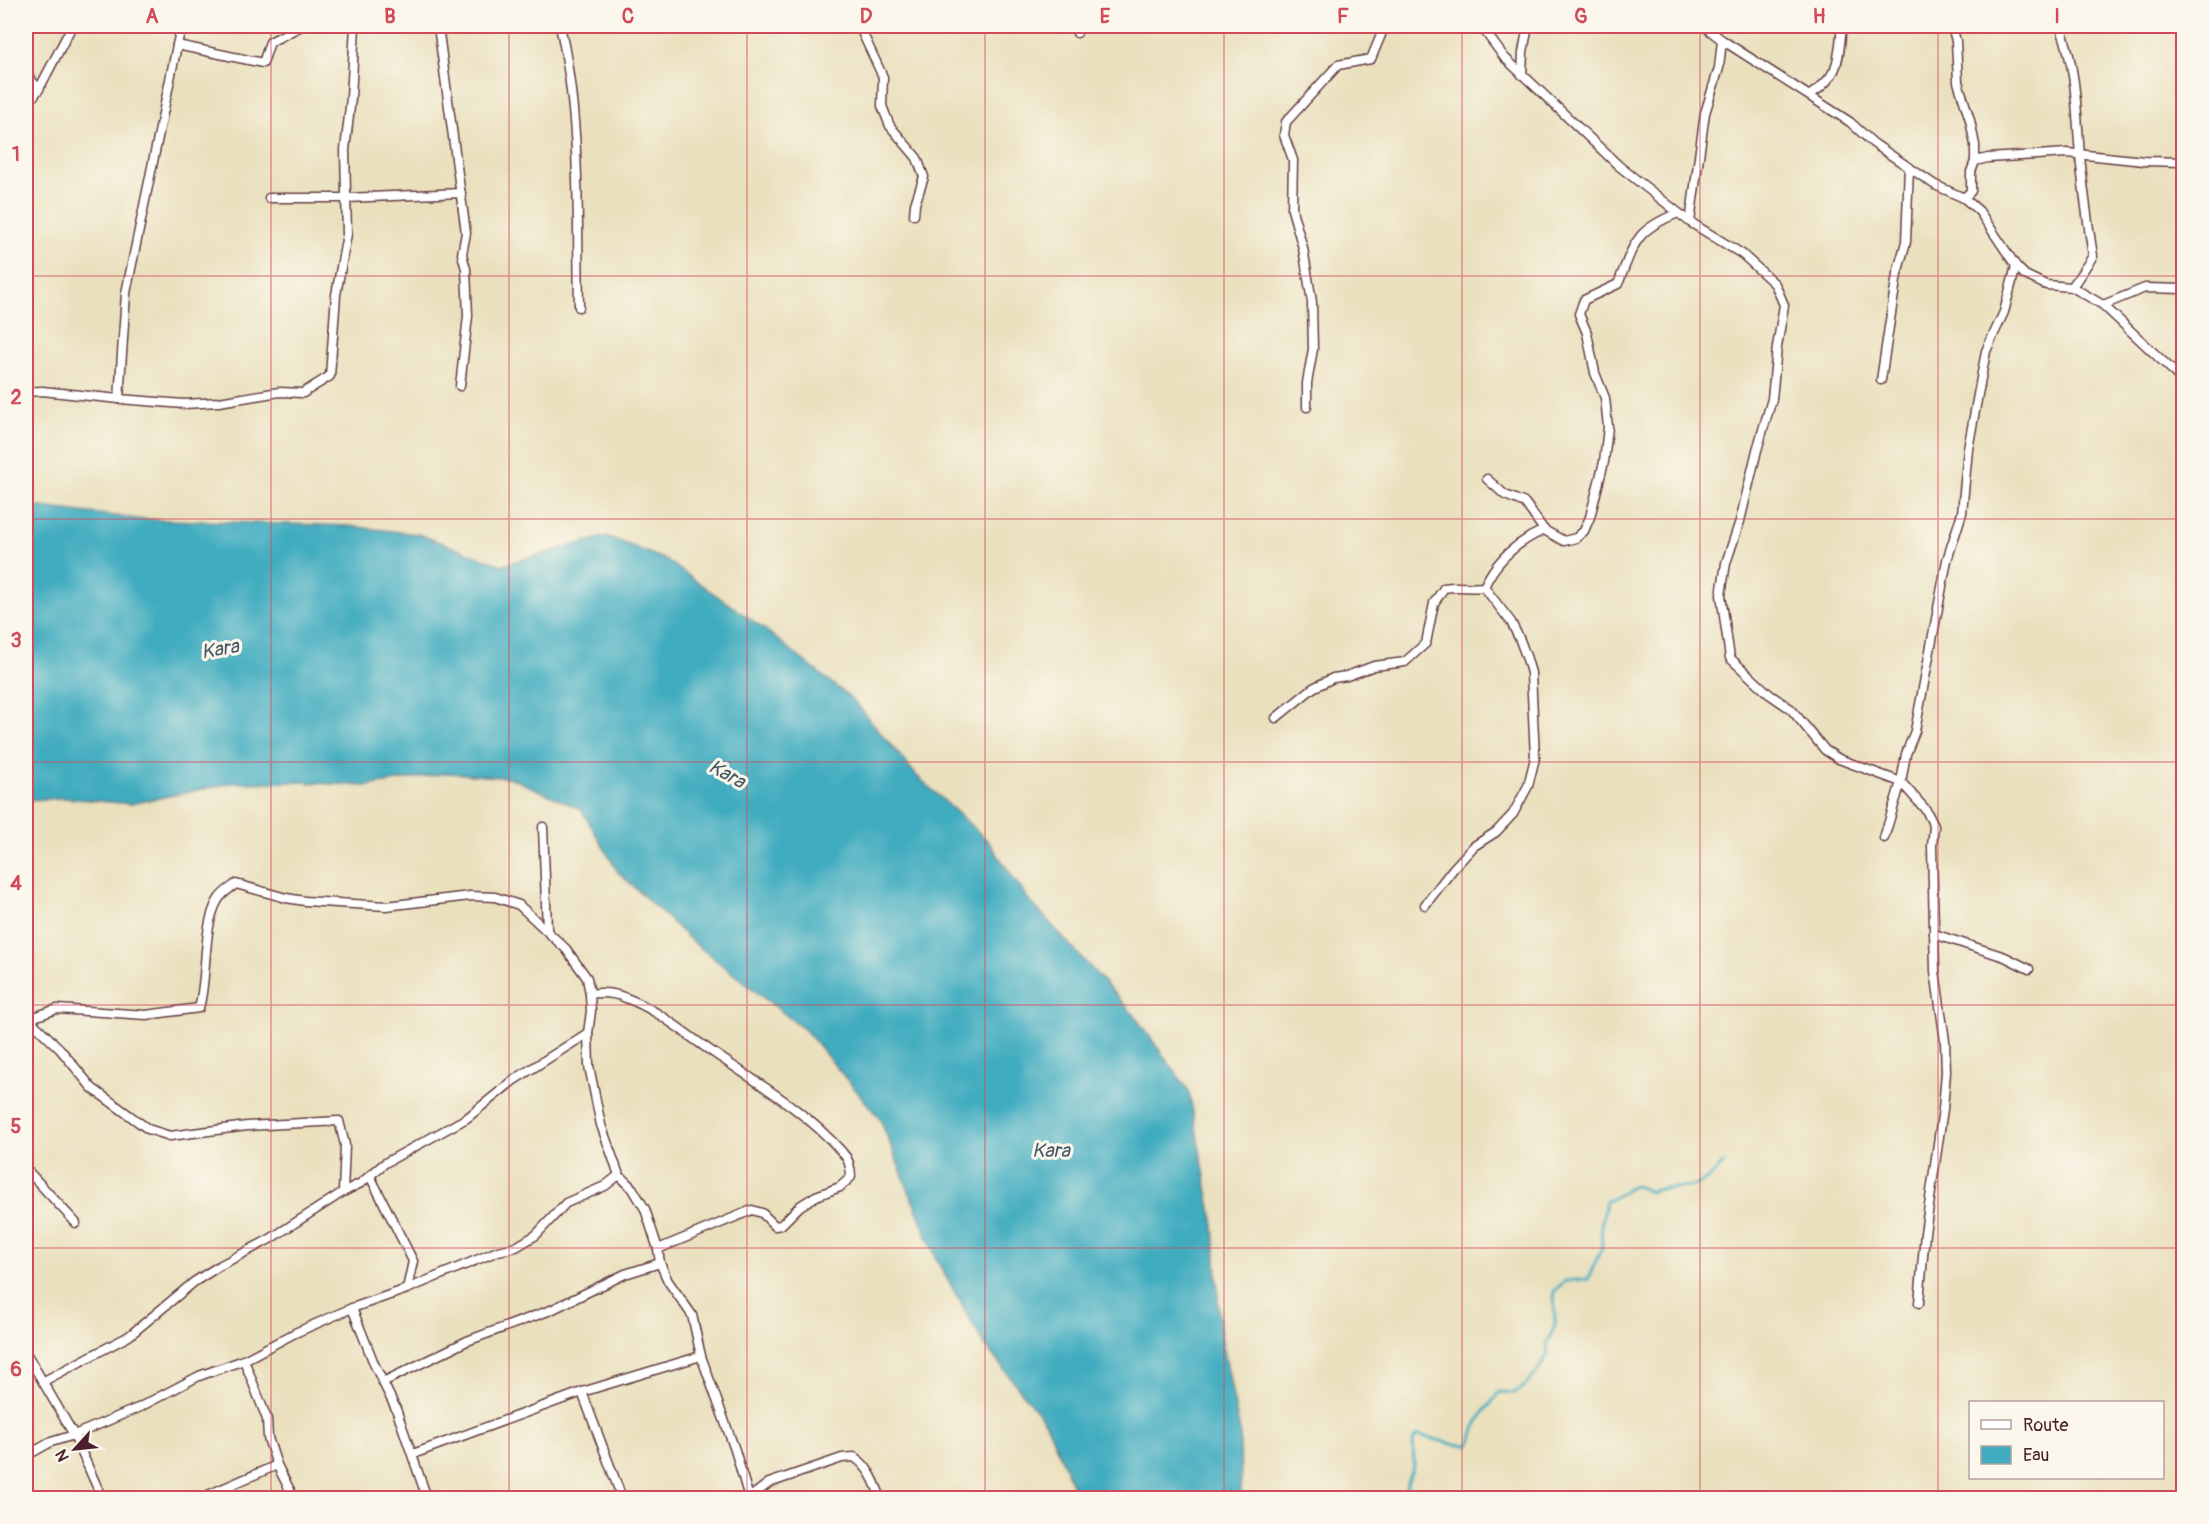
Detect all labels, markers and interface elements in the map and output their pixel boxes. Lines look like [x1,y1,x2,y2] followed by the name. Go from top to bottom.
[146,4,159,29] text: A
[384,4,396,29] text: B
[622,4,634,29] text: C
[860,4,873,29] text: D
[1100,4,1111,29] text: E
[1337,4,1349,29] text: F
[1574,4,1588,29] text: G
[1813,4,1826,29] text: H
[2054,4,2060,29] text: I
[12,142,20,167] text: 1
[10,385,22,410] text: 2
[10,628,22,653] text: 3
[199,633,242,665] water label: Kara
[704,754,751,795] water label: Kara
[10,871,22,896] text: 4
[11,1114,22,1139] text: 5
[1032,1138,1072,1163] water label: Kara
[10,1357,22,1382] text: 6
[1969,1401,2164,1479] legend
[2023,1414,2068,1437] text: Route
[45,1419,105,1479] north arrow
[2023,1444,2049,1467] text: Eau
[51,1446,74,1465] text: N

